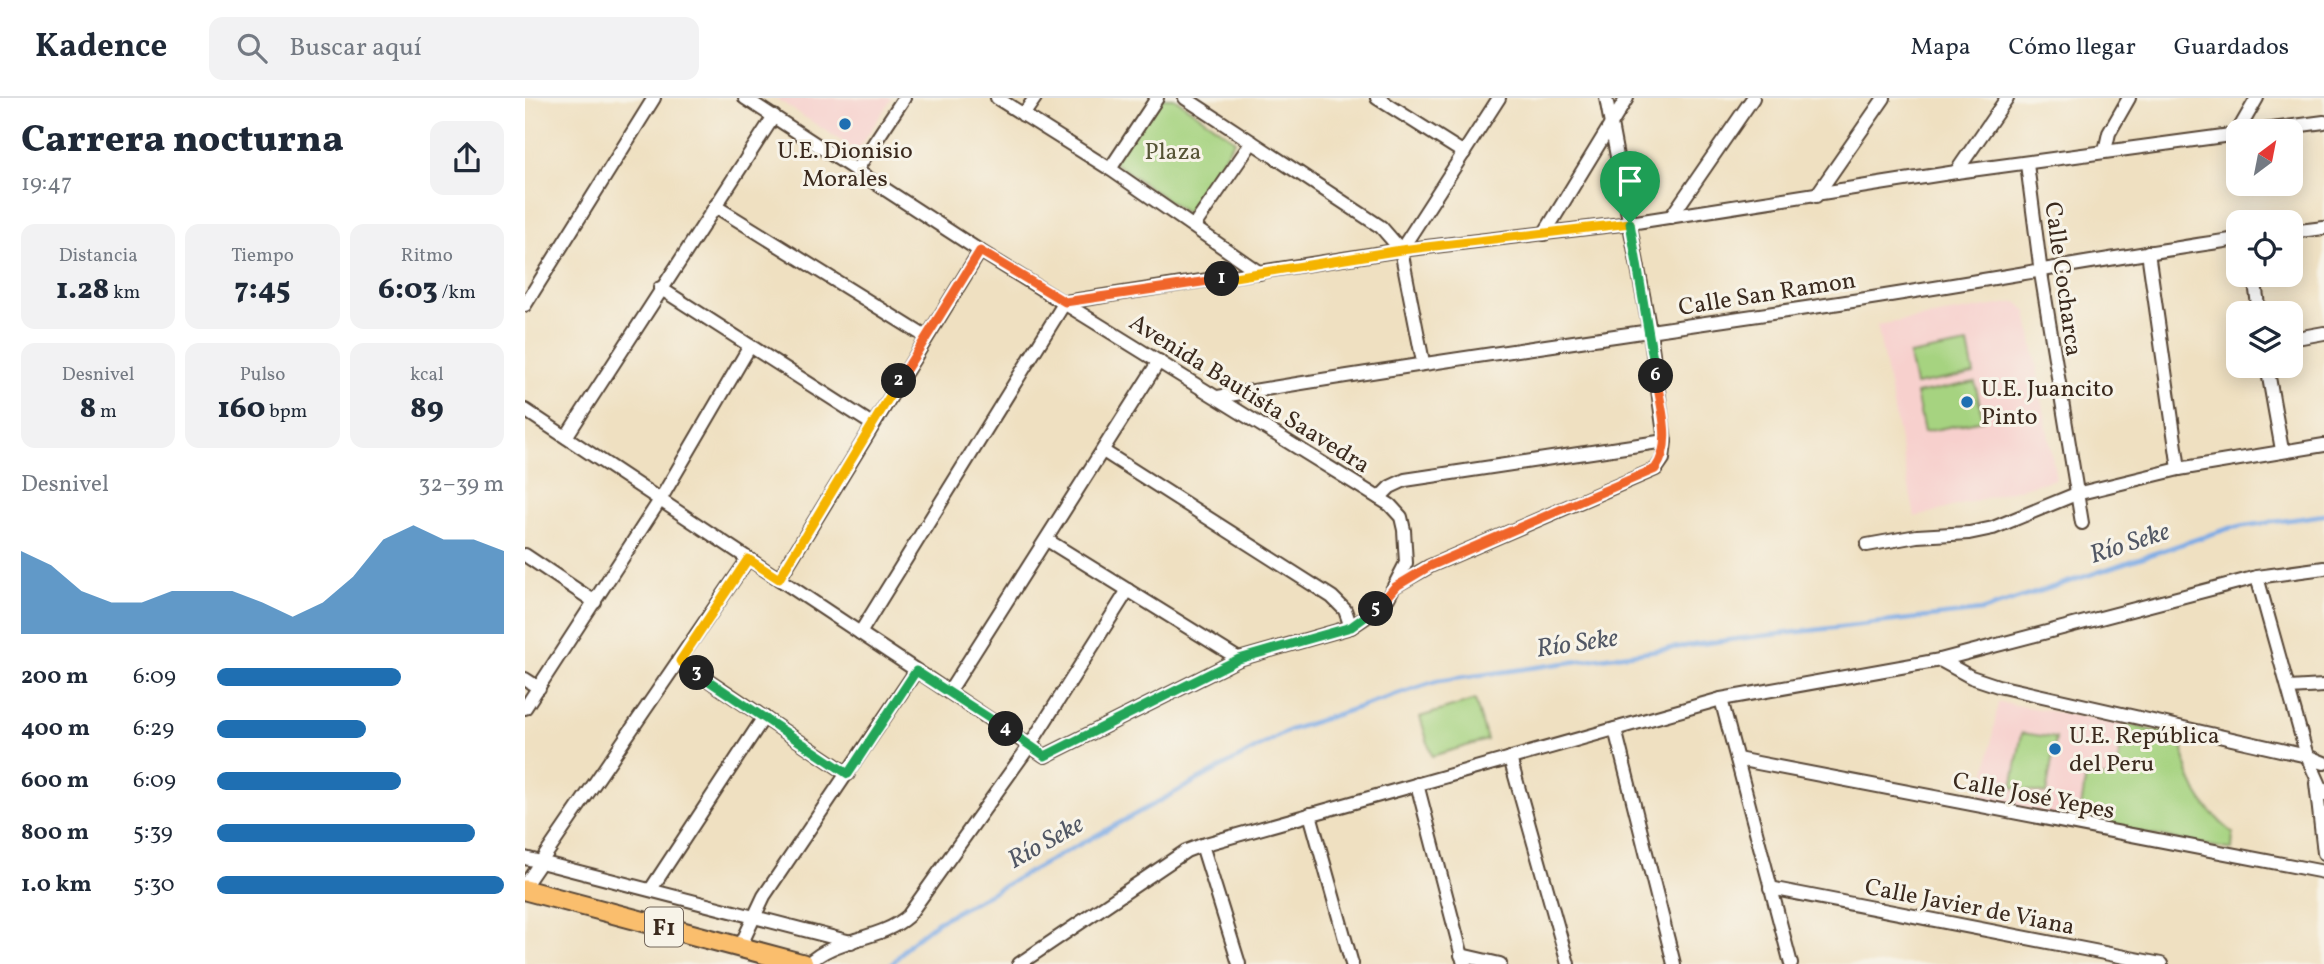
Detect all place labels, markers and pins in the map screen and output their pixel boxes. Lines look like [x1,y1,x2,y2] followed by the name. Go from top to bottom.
[837,116,853,132] marker: U.E. Dionisio Morales
[777,135,913,197] place label: U.E. Dionisio Morales
[1600,151,1660,223] pin
[1205,262,1239,296] pin: 1
[1639,358,1673,394] pin: 6
[881,364,917,398] pin: 2
[1981,373,2114,435] place label: U.E. Juancito Pinto
[1959,394,1975,410] marker: U.E. Juancito Pinto
[1359,592,1393,626] pin: 5
[679,656,715,690] pin: 3
[988,712,1023,746] pin: 4
[2069,720,2220,782] place label: U.E. República del Peru
[2047,741,2063,757] marker: U.E. República del Peru

